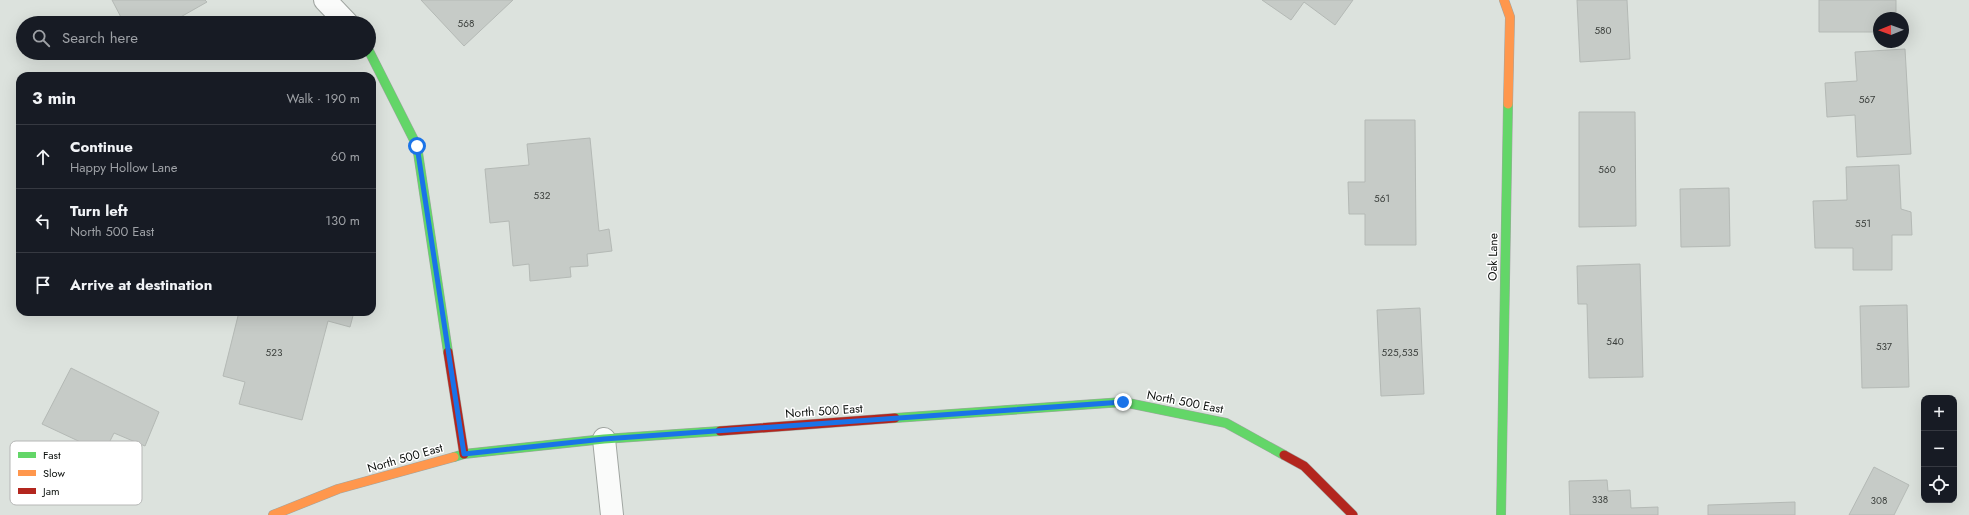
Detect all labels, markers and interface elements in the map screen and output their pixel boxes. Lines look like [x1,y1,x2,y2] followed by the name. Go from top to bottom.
[1873,12,1909,48] north arrow
[16,16,376,60] search box
[458,16,474,31] house number: 568
[1594,23,1612,38] house number: 580
[30,27,52,49] icon: search
[62,27,138,49] text: Search here
[32,86,76,110] text: 3 min
[287,89,360,108] text: Walk · 190 m
[1859,92,1876,107] house number: 567
[70,136,133,158] text: Continue
[408,137,426,155] route start
[32,146,54,168] icon: ahead
[331,147,360,166] text: 60 m
[70,158,177,177] text: Happy Hollow Lane
[1598,162,1616,177] house number: 560
[534,188,551,203] house number: 532
[1374,191,1390,206] house number: 561
[70,200,128,222] text: Turn left
[32,210,54,232] icon: left
[325,211,360,230] text: 130 m
[1855,216,1871,231] house number: 551
[70,222,154,241] text: North 500 East
[1484,233,1502,281] street label: Oak Lane
[32,274,54,296] icon: arrive
[70,274,212,296] text: Arrive at destination
[1606,334,1624,349] house number: 540
[1876,339,1893,354] house number: 537
[266,345,283,360] house number: 523
[1382,345,1419,360] house number: 525,535
[1145,386,1225,418] street label: North 500 East
[1114,393,1132,411] route end
[1921,395,1957,503] map controls
[1921,395,1957,431] button: +
[785,399,863,423] street label: North 500 East
[1921,431,1957,467] button: −
[365,439,445,477] street label: North 500 East
[10,441,142,505] legend
[43,447,61,463] text: Fast
[43,465,65,481] text: Slow
[1921,467,1957,503] button: locate
[41,483,60,499] text: Jam
[1592,492,1608,507] house number: 338
[1871,493,1887,508] house number: 308

